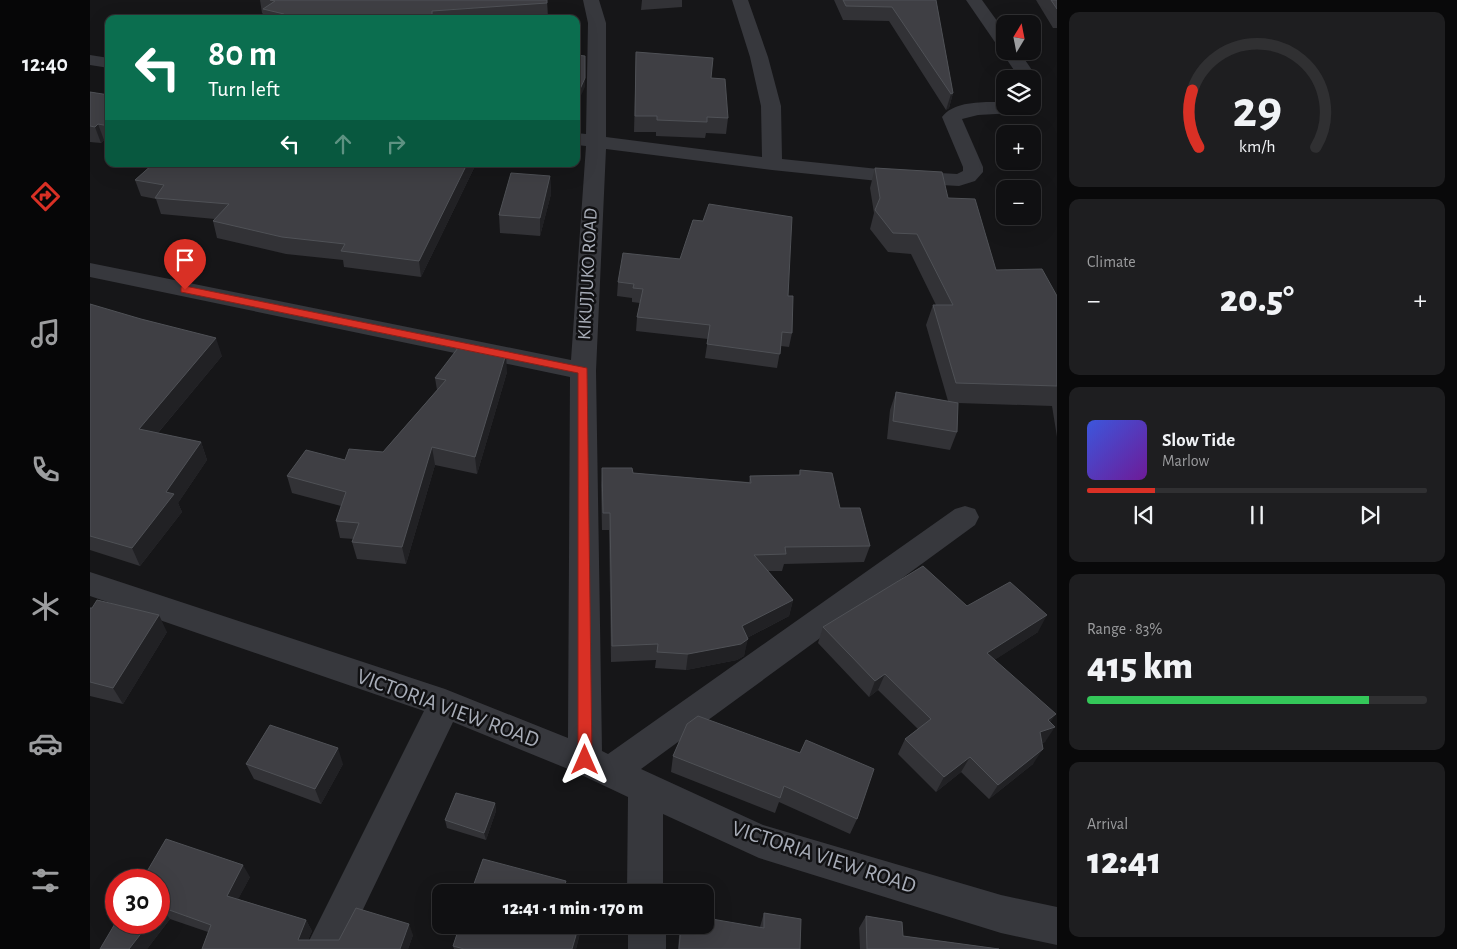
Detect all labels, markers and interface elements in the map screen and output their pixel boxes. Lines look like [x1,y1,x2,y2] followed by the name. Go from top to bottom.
[996,15,1041,60] north arrow
[996,15,1041,225] map controls
[125,35,190,100] icon: left
[208,37,277,72] text: 80 m
[22,53,68,75] text: 12:40
[996,70,1041,115] button: layers
[208,78,280,100] text: Turn left
[1232,84,1282,136] text: 29
[996,125,1041,170] button: +
[276,130,304,158] icon: left
[329,130,357,158] icon: ahead
[382,130,410,158] icon: right
[1239,138,1275,156] text: km/h
[28,179,63,214] icon: directions
[996,180,1041,225] button: −
[575,208,601,340] street label: KIKUJJUKO ROAD
[164,239,206,290] pin
[171,246,199,274] icon: arrive
[1087,254,1136,270] text: Climate
[1220,281,1294,319] text: 20.5°
[1087,287,1100,315] text: −
[1414,287,1427,315] text: +
[28,316,63,351] icon: music
[1162,431,1235,450] text: Slow Tide
[28,452,63,487] icon: phone
[1162,453,1209,469] text: Marlow
[1130,501,1158,529] icon: previous
[1243,501,1271,529] icon: pause
[1356,501,1384,529] icon: next
[28,589,63,624] icon: climate
[1087,621,1163,637] text: Range · 83%
[1087,648,1193,686] text: 415 km
[354,665,542,751] street label: VICTORIA VIEW ROAD
[28,726,63,761] icon: car
[558,733,610,785] position arrow
[1087,816,1128,832] text: Arrival
[729,817,919,897] street label: VICTORIA VIEW ROAD
[1087,843,1161,881] text: 12:41
[28,863,63,898] icon: filters
[105,869,170,934] speed limit sign: 30
[503,899,643,918] text: 12:41 · 1 min · 170 m

